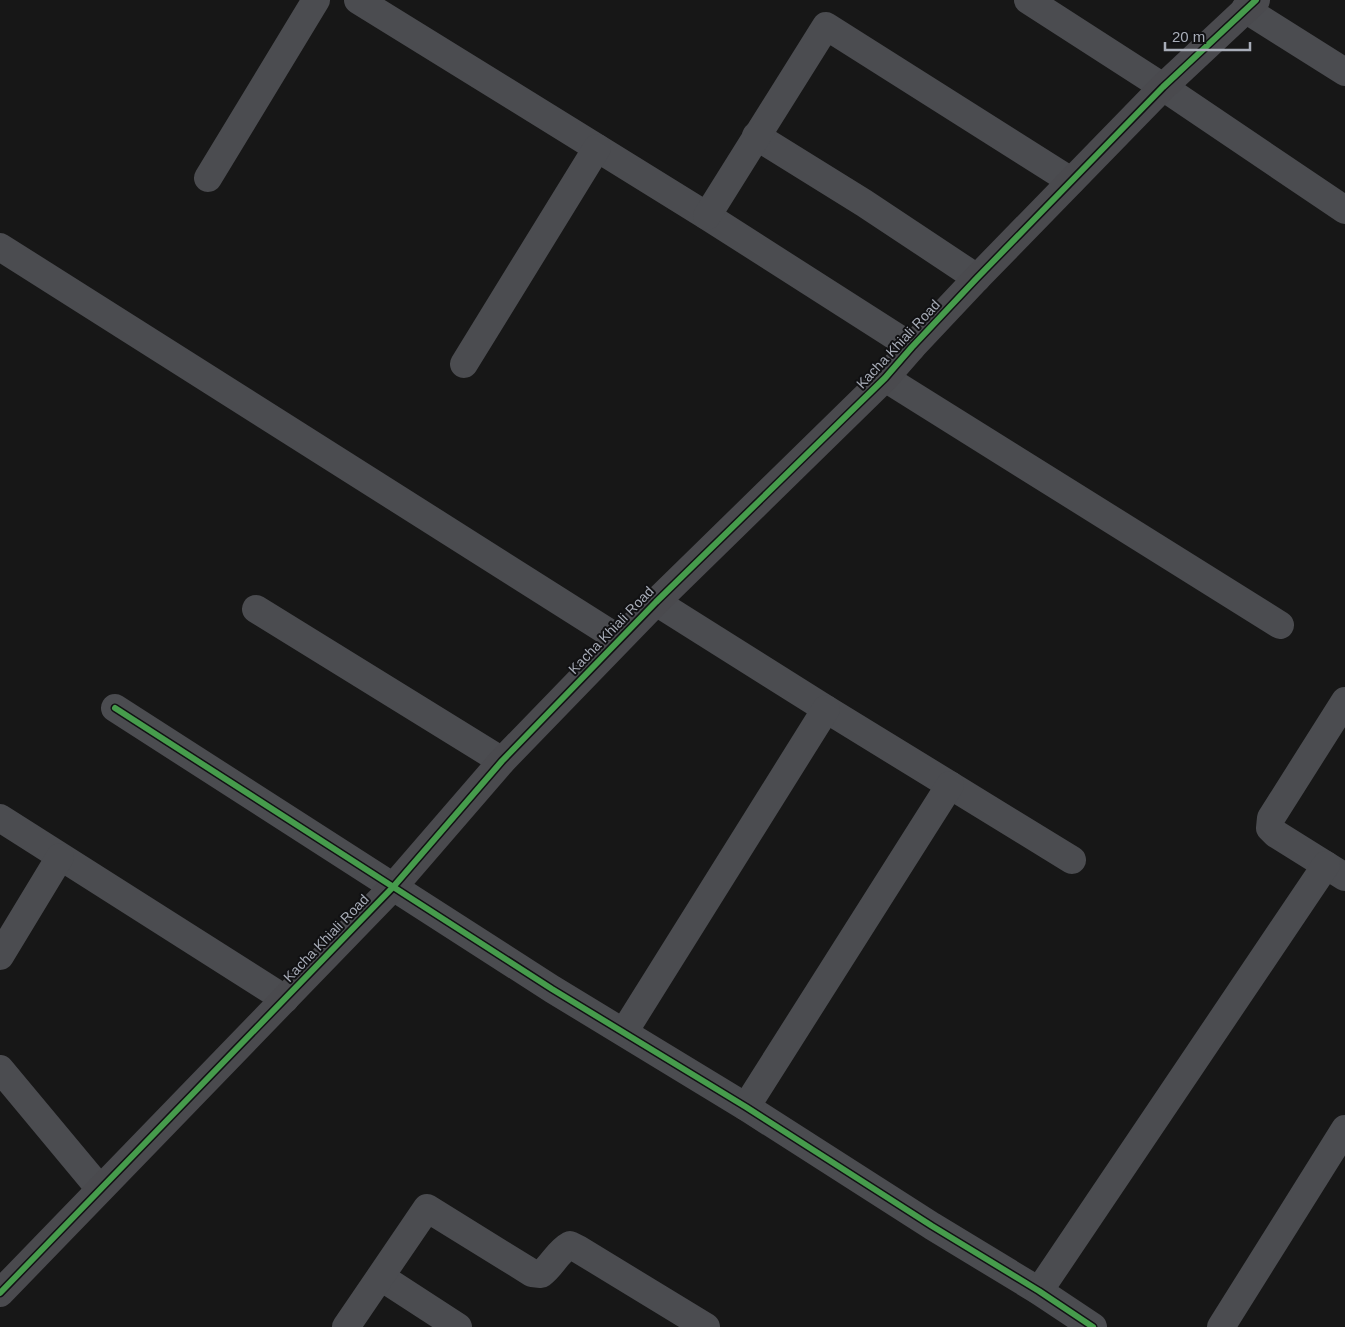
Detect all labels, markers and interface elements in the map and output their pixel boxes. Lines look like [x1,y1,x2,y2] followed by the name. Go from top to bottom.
[1165,20,1250,52] scale bar
[1172,28,1205,45] text: 20 m
[853,296,943,392] street label: Kacha Khiali Road
[565,583,657,677] street label: Kacha Khiali Road
[280,891,372,985] street label: Kacha Khiali Road

